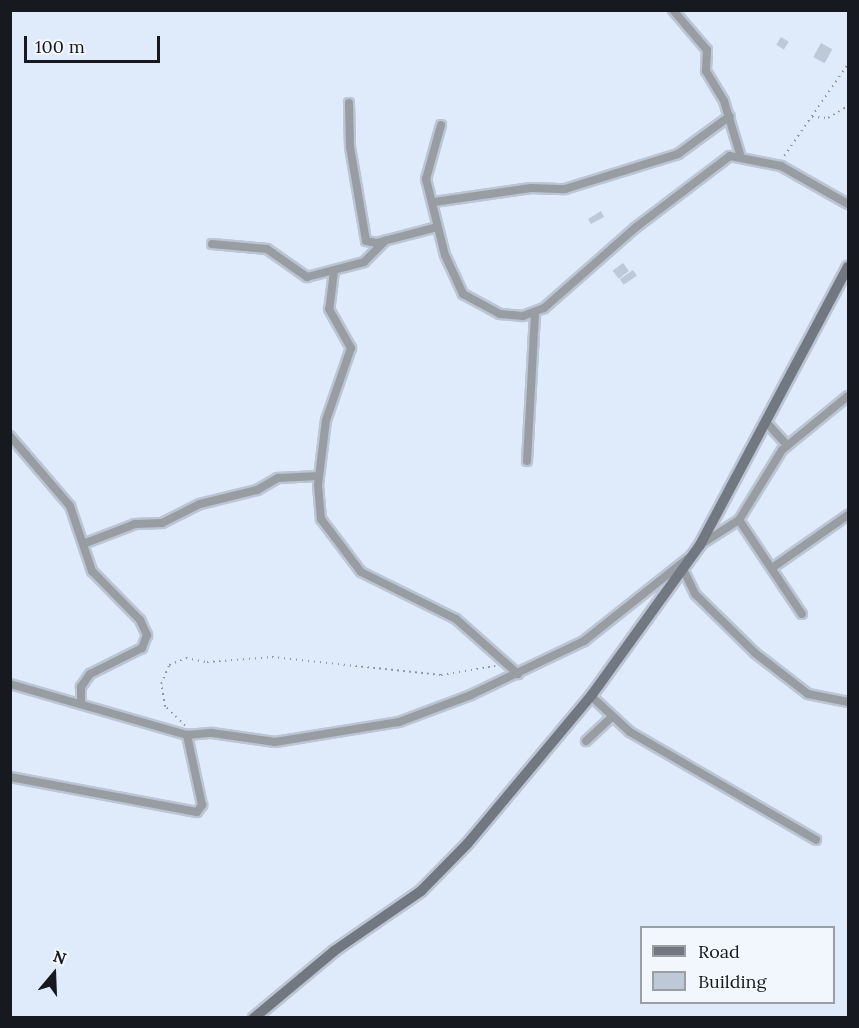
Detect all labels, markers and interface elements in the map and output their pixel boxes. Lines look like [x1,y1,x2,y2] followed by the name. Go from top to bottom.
[27,24,164,62] scale bar
[35,35,85,58] text: 100 m
[640,926,835,1004] legend
[698,940,740,963] text: Road
[24,944,84,1004] north arrow
[51,946,69,968] text: N
[698,970,766,993] text: Building

